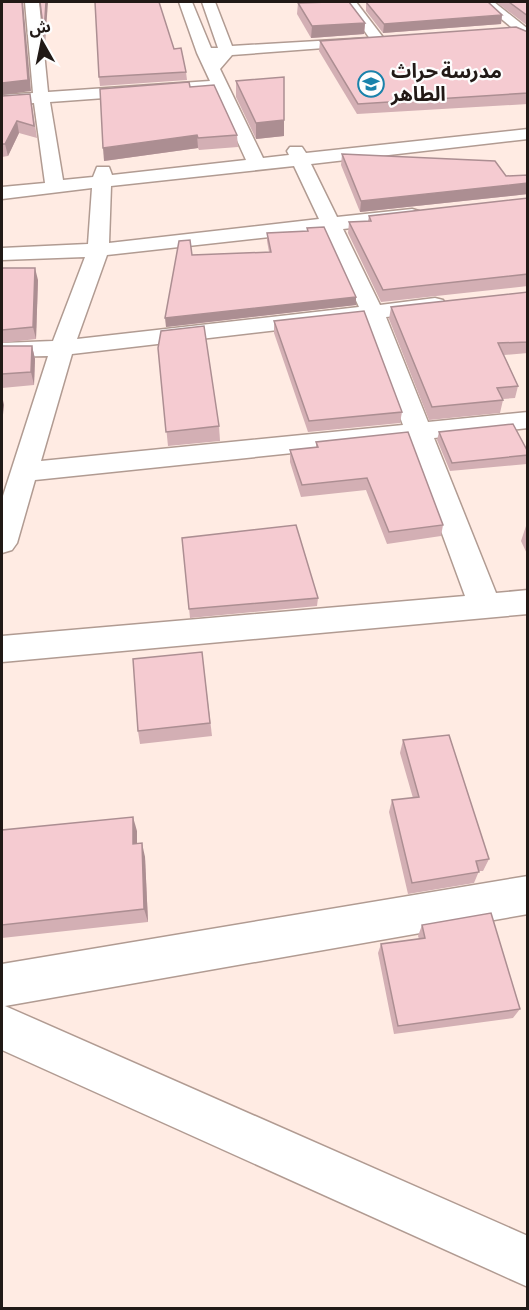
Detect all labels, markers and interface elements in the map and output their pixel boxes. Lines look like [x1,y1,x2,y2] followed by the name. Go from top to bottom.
[12,12,72,72] north arrow
[28,19,52,39] text: ش
[390,61,502,106] place label: مدرسة حراث الطاهر
[356,69,386,99] school or university icon: مدرسة حراث الطاهر

